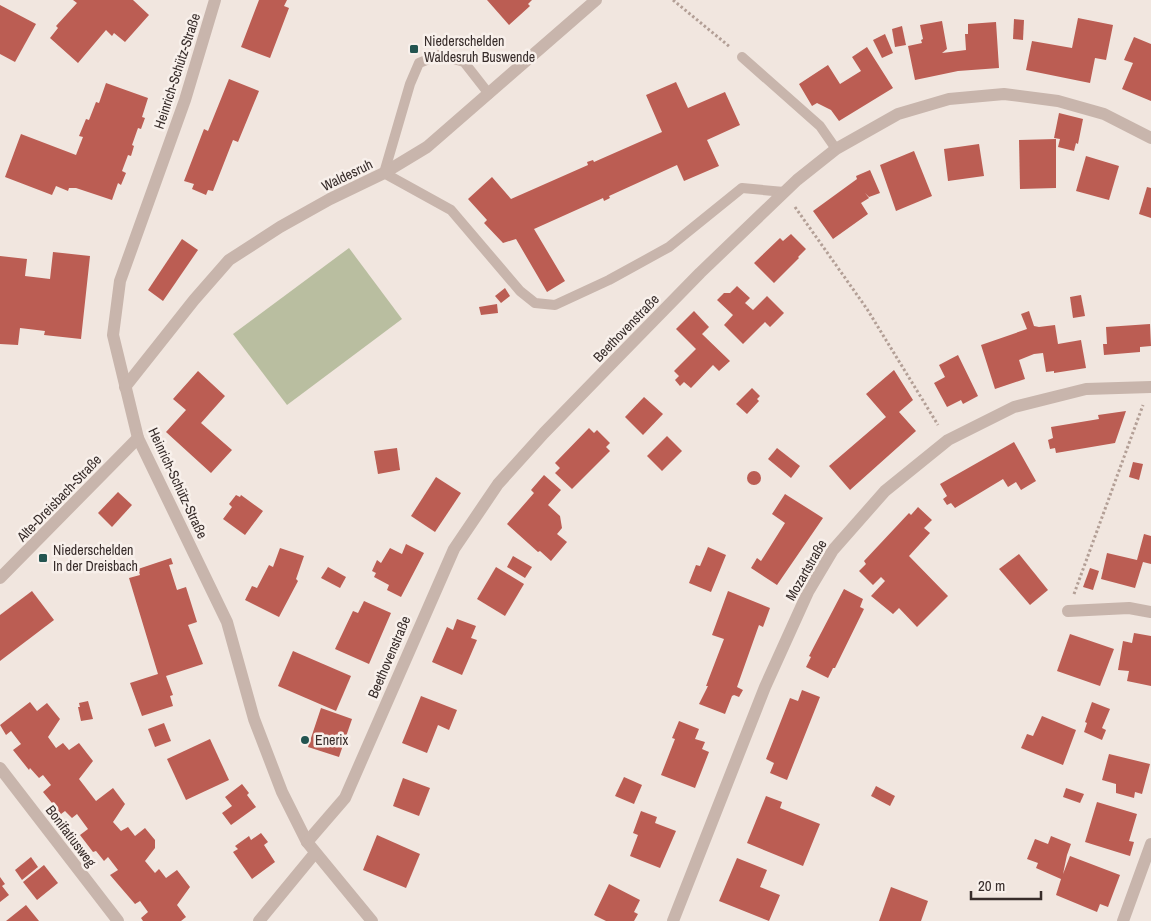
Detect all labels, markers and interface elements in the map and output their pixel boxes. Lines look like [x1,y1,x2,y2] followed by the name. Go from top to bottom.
[150,11,204,131] street label: Heinrich-Schütz-Straße
[424,32,535,66] place label: Niederschelden Waldesruh Buswende
[408,43,420,55] marker: Niederschelden Waldesruh Buswende
[319,155,375,195] street label: Waldesruh
[589,290,663,366] street label: Beethovenstraße
[144,425,212,541] street label: Heinrich-Schütz-Straße
[12,451,105,546] street label: Alte-Dreisbach-Straße
[781,536,831,604] street label: Mozartstraße
[53,541,138,575] place label: Niederschelden In der Dreisbach
[37,552,49,564] marker: Niederschelden In der Dreisbach
[364,613,414,701] street label: Beethovenstraße
[315,731,348,749] place label: Enerix
[299,734,311,746] marker: Enerix
[42,802,100,871] street label: Bonifatiusweg
[971,868,1041,900] scale bar
[978,875,1005,896] text: 20 m

